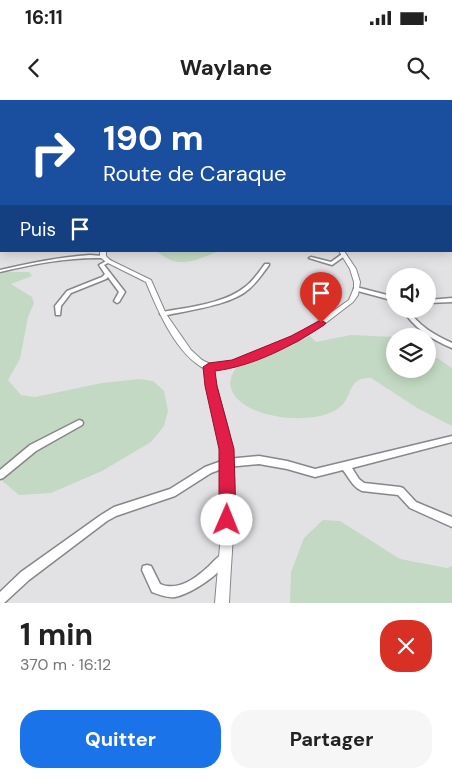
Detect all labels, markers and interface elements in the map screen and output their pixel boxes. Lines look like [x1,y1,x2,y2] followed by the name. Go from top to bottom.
[25,5,63,30] text: 16:11
[180,53,272,82] text: Waylane
[20,54,48,82] icon: back
[404,54,432,82] icon: search
[103,115,204,161] text: 190 m
[20,120,85,185] icon: right
[103,159,287,188] text: Route de Caraque
[66,215,94,243] icon: arrive
[20,217,56,242] text: Puis
[386,268,436,378] map controls
[386,268,436,318] button: sound
[300,272,342,323] pin
[307,279,335,307] icon: arrive
[386,328,436,378] button: layers
[200,493,252,545] position arrow
[20,615,93,654] text: 1 min
[380,620,432,672] button: close
[20,654,111,675] text: 370 m · 16:12
[20,710,221,768] button: Quitter
[231,710,432,768] button: Partager

